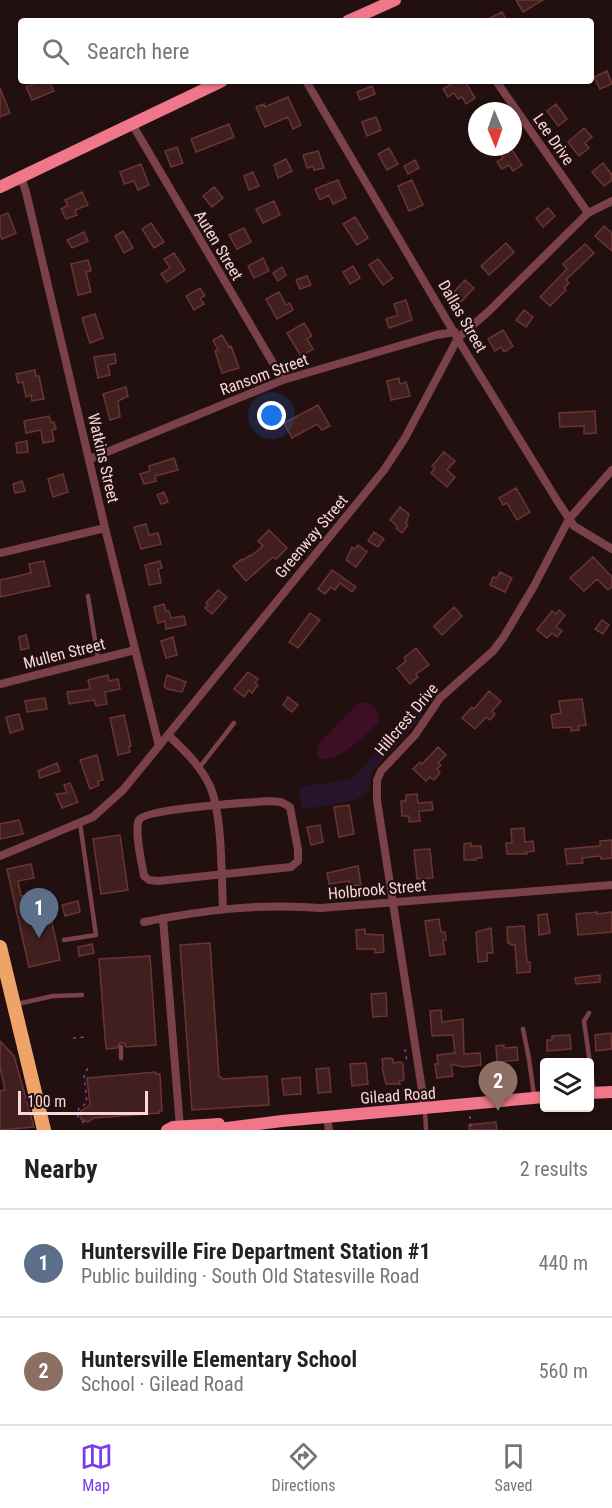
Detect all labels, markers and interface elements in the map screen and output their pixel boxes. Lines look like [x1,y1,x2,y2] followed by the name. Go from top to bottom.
[18,18,594,84] search box
[39,35,72,68] icon: search
[87,39,189,64] text: Search here
[468,102,522,156] north arrow
[529,110,578,169] street label: Lee Drive
[190,207,247,284] street label: Auten Street
[434,277,491,356] street label: Dallas Street
[217,350,311,399] street label: Ransom Street
[257,401,286,430] your location
[84,411,123,505] street label: Watkins Street
[271,491,352,582] street label: Greenway Street
[21,634,107,673] street label: Mullen Street
[371,679,442,759] street label: Hillcrest Drive
[327,876,427,903] street label: Holbrook Street
[20,888,58,938] pin: 1
[540,1058,594,1112] map controls
[540,1058,594,1112] button: layers
[478,1062,518,1111] pin: 2
[360,1083,436,1108] street label: Gilead Road
[18,1088,148,1116] scale bar
[27,1092,66,1111] text: 100 m
[24,1154,98,1184] text: Nearby
[520,1157,588,1181] text: 2 results
[81,1239,431,1264] text: Huntersville Fire Department Station #1
[38,1251,49,1275] text: 1
[539,1251,588,1275] text: 440 m
[81,1264,420,1288] text: Public building · South Old Statesville Road
[81,1347,357,1372] text: Huntersville Elementary School
[38,1359,49,1383] text: 2
[539,1359,588,1383] text: 560 m
[81,1372,244,1396] text: School · Gilead Road
[80,1440,113,1495] tab: Map
[272,1440,335,1495] tab: Directions
[494,1440,532,1495] tab: Saved

